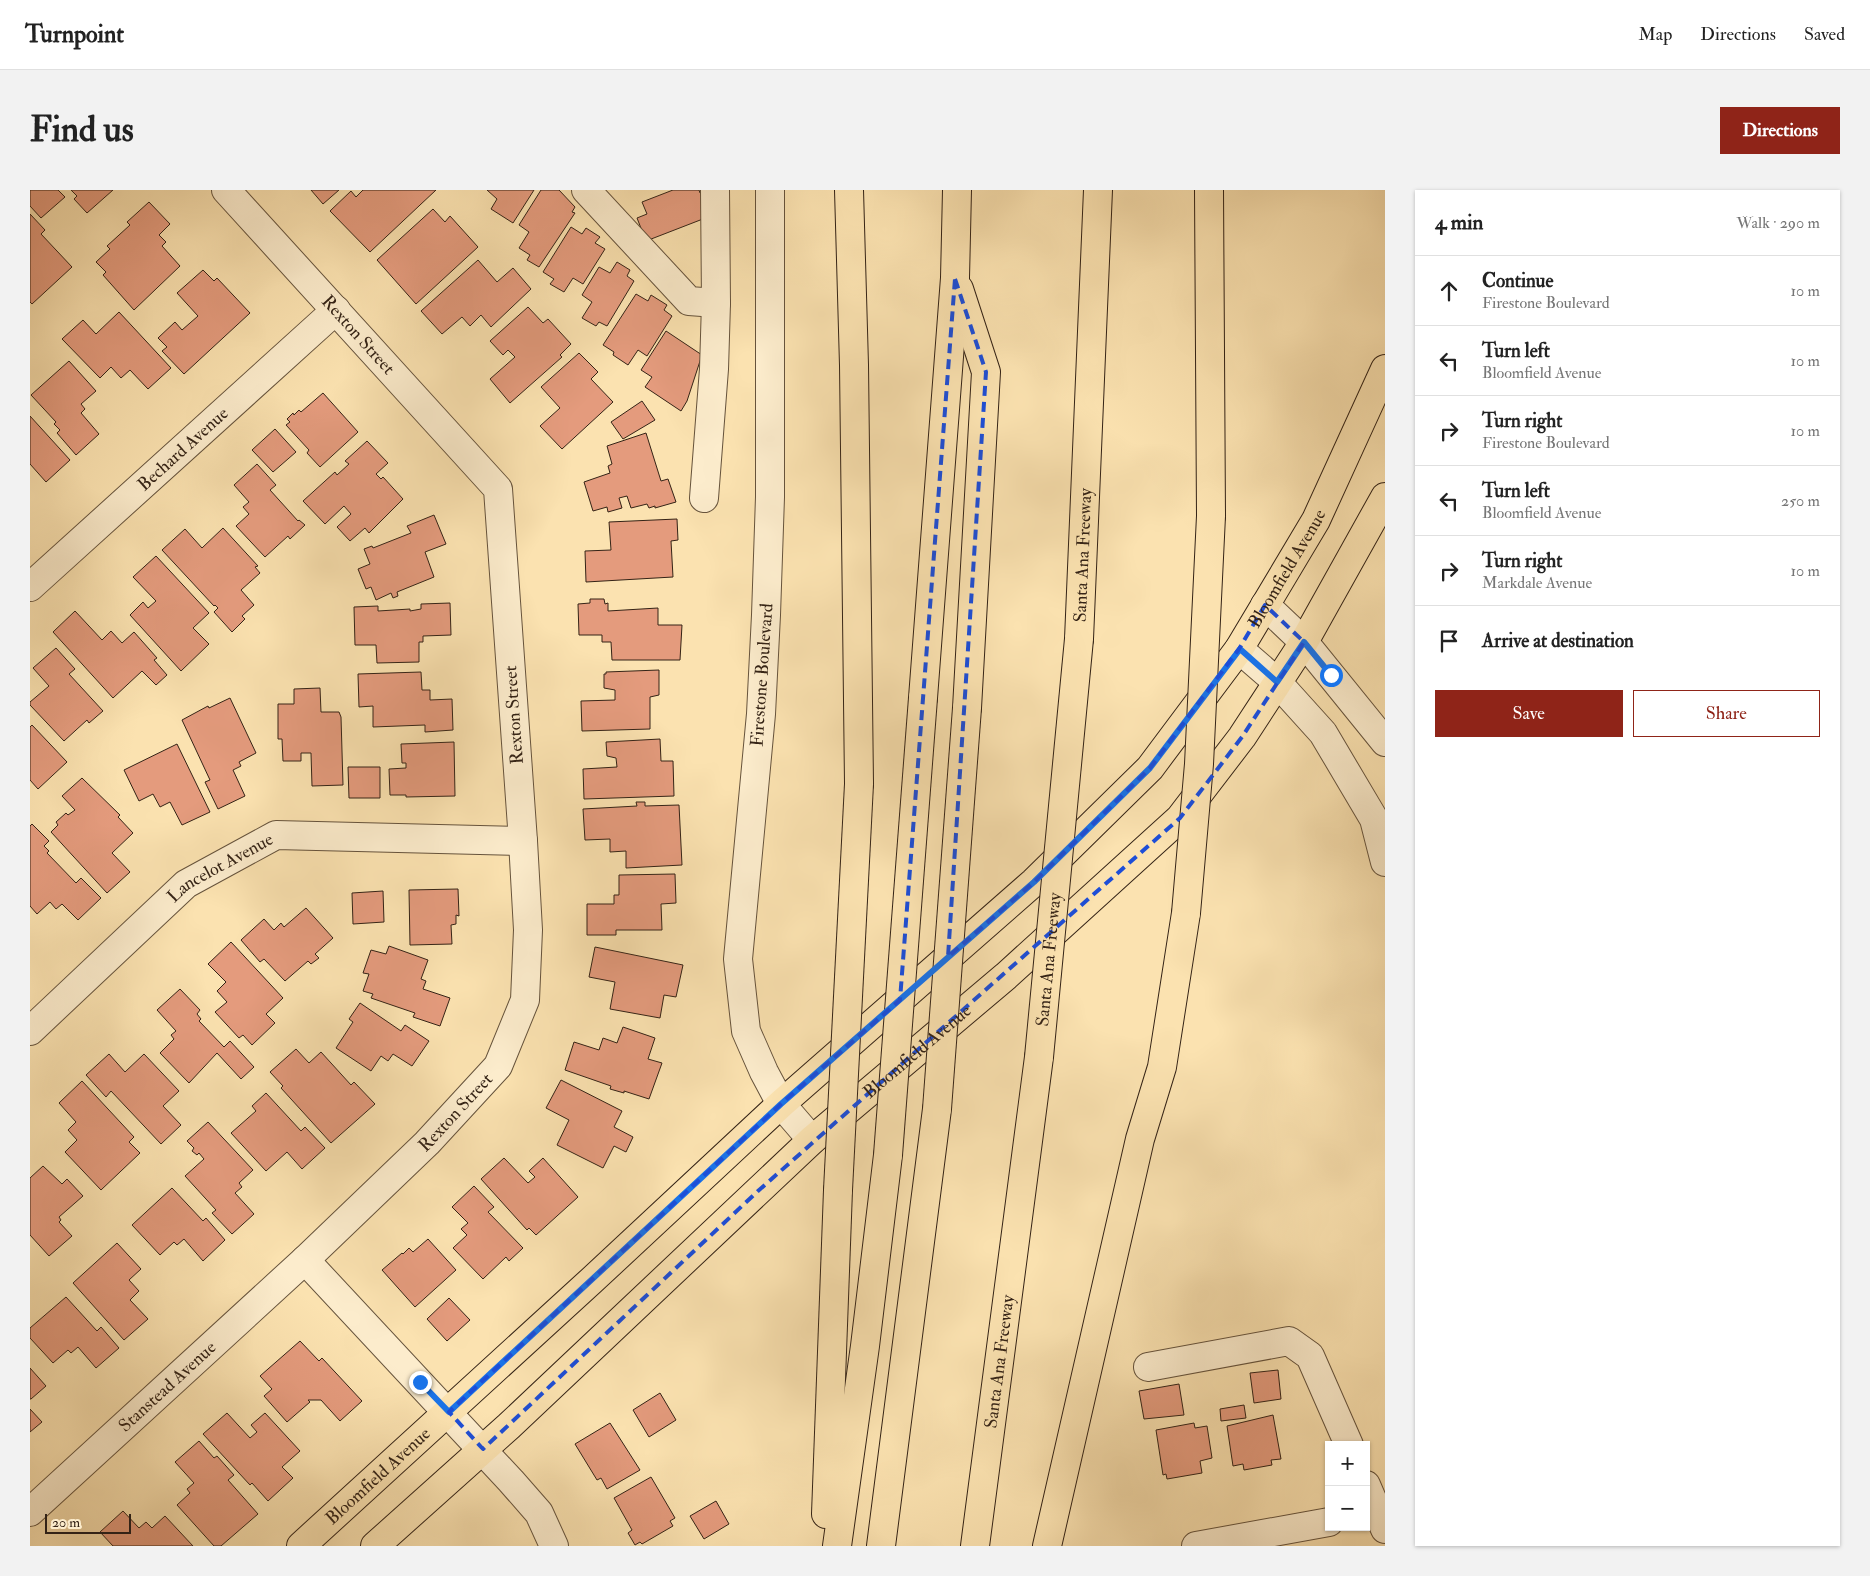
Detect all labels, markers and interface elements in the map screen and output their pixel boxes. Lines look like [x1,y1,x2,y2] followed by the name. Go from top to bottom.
[25,19,124,50] text: Turnpoint
[1639,23,1672,46] text: Map
[1700,23,1776,46] text: Directions
[1804,23,1845,46] text: Saved
[1720,107,1840,154] button: Directions
[30,108,134,152] text: Find us
[1435,209,1483,236] text: 4 min
[1737,213,1820,233] text: Walk · 290 m
[1482,269,1553,293] text: Continue
[1435,277,1463,305] icon: ahead
[1790,281,1820,301] text: 10 m
[316,290,400,380] street label: Rexton Street
[1482,293,1610,313] text: Firestone Boulevard
[1482,339,1550,363] text: Turn left
[1435,347,1463,375] icon: left
[1790,351,1820,371] text: 10 m
[1482,363,1601,383] text: Bloomfield Avenue
[132,401,233,496] street label: Bechard Avenue
[1482,409,1562,433] text: Turn right
[1435,417,1463,445] icon: right
[1790,421,1820,441] text: 10 m
[1482,433,1610,453] text: Firestone Boulevard
[1482,479,1550,503] text: Turn left
[1068,486,1097,623] street label: Santa Ana Freeway
[1435,487,1463,515] icon: left
[1781,491,1820,511] text: 250 m
[1482,503,1601,523] text: Bloomfield Avenue
[1243,505,1331,632] street label: Bloomfield Avenue
[1482,549,1562,573] text: Turn right
[1435,557,1463,585] icon: right
[1790,561,1820,581] text: 10 m
[1482,573,1592,593] text: Markdale Avenue
[746,602,778,747] street label: Firestone Boulevard
[1435,627,1463,655] icon: arrive
[1482,629,1634,653] text: Arrive at destination
[1320,664,1343,687] route start
[499,665,529,765] street label: Rexton Street
[1435,690,1623,737] button: Save
[1633,690,1820,737] button: Share
[162,827,277,908] street label: Lancelot Avenue
[1030,890,1066,1027] street label: Santa Ana Freeway
[858,999,976,1103] street label: Bloomfield Avenue
[414,1068,498,1157] street label: Rexton Street
[979,1292,1019,1430] street label: Santa Ana Freeway
[114,1336,221,1437] street label: Stanstead Avenue
[409,1371,432,1394] route end
[320,1422,435,1530] street label: Bloomfield Avenue
[1325,1441,1370,1531] map controls
[1325,1441,1370,1486] button: +
[1325,1486,1370,1531] button: −
[45,1511,131,1534] scale bar
[52,1514,80,1531] text: 20 m

